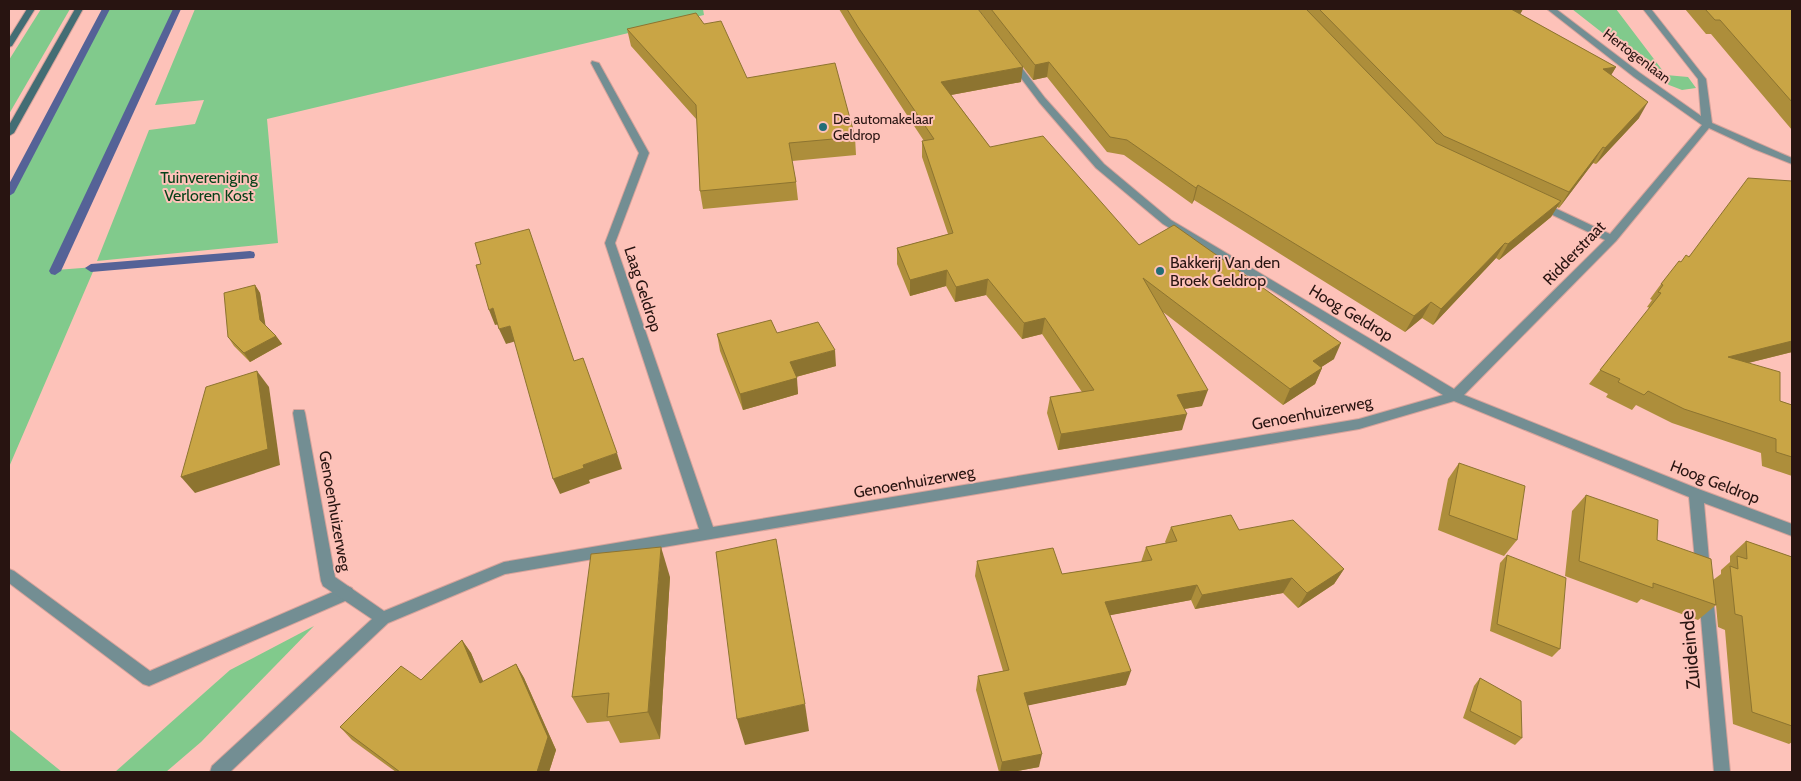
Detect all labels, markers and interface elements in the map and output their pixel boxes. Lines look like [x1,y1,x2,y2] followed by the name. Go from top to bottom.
[1600,25,1675,87] street label: Hertogenlaan
[833,110,934,144] place label: De automakelaar Geldrop
[817,121,829,133] marker: De automakelaar Geldrop
[160,168,259,205] park label: Tuinvereniging Verloren Kost
[1539,217,1610,289] street label: Ridderstraat
[620,244,666,334] street label: Laag Geldrop
[1170,253,1280,290] place label: Bakkerij Van den Broek Geldrop
[1154,265,1166,277] marker: Bakkerij Van den Broek Geldrop
[1306,281,1396,345] street label: Hoog Geldrop
[1250,392,1375,434] street label: Genoenhuizerweg
[315,449,355,574] street label: Genoenhuizerweg
[1668,456,1762,508] street label: Hoog Geldrop
[852,462,977,502] street label: Genoenhuizerweg
[1675,609,1705,690] street label: Zuideinde

